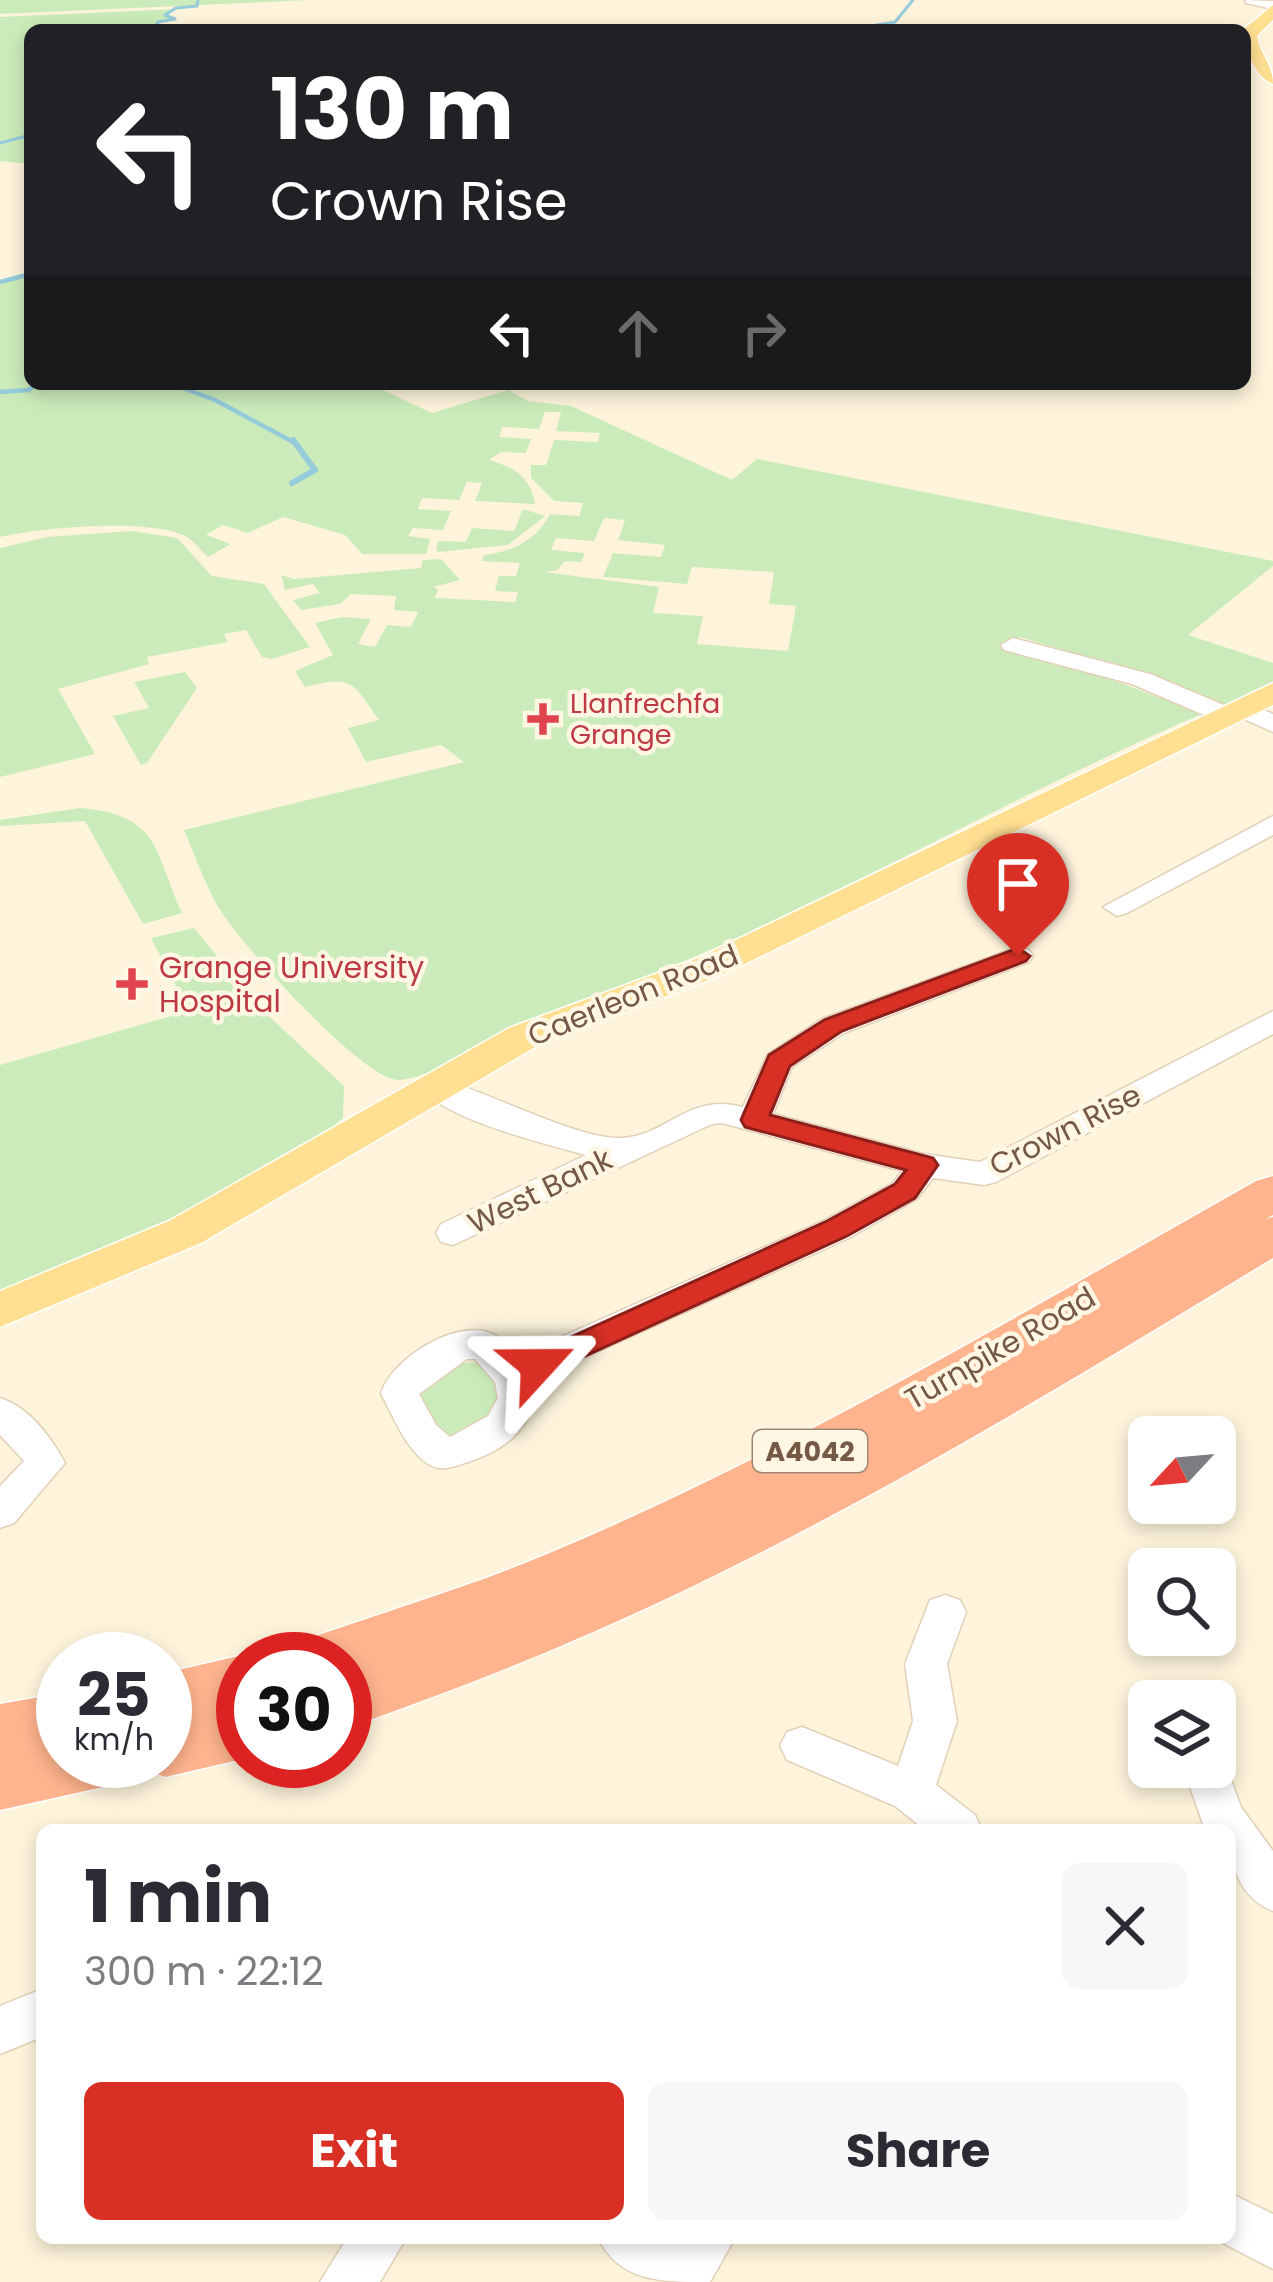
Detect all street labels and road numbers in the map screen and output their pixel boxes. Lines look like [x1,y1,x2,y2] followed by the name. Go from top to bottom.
[521,933,745,1057] street label: Caerleon Road
[982,1073,1148,1187] street label: Crown Rise
[461,1137,620,1244] street label: West Bank
[897,1276,1103,1420] street label: Turnpike Road
[753,1430,867,1472] road number: A4042

